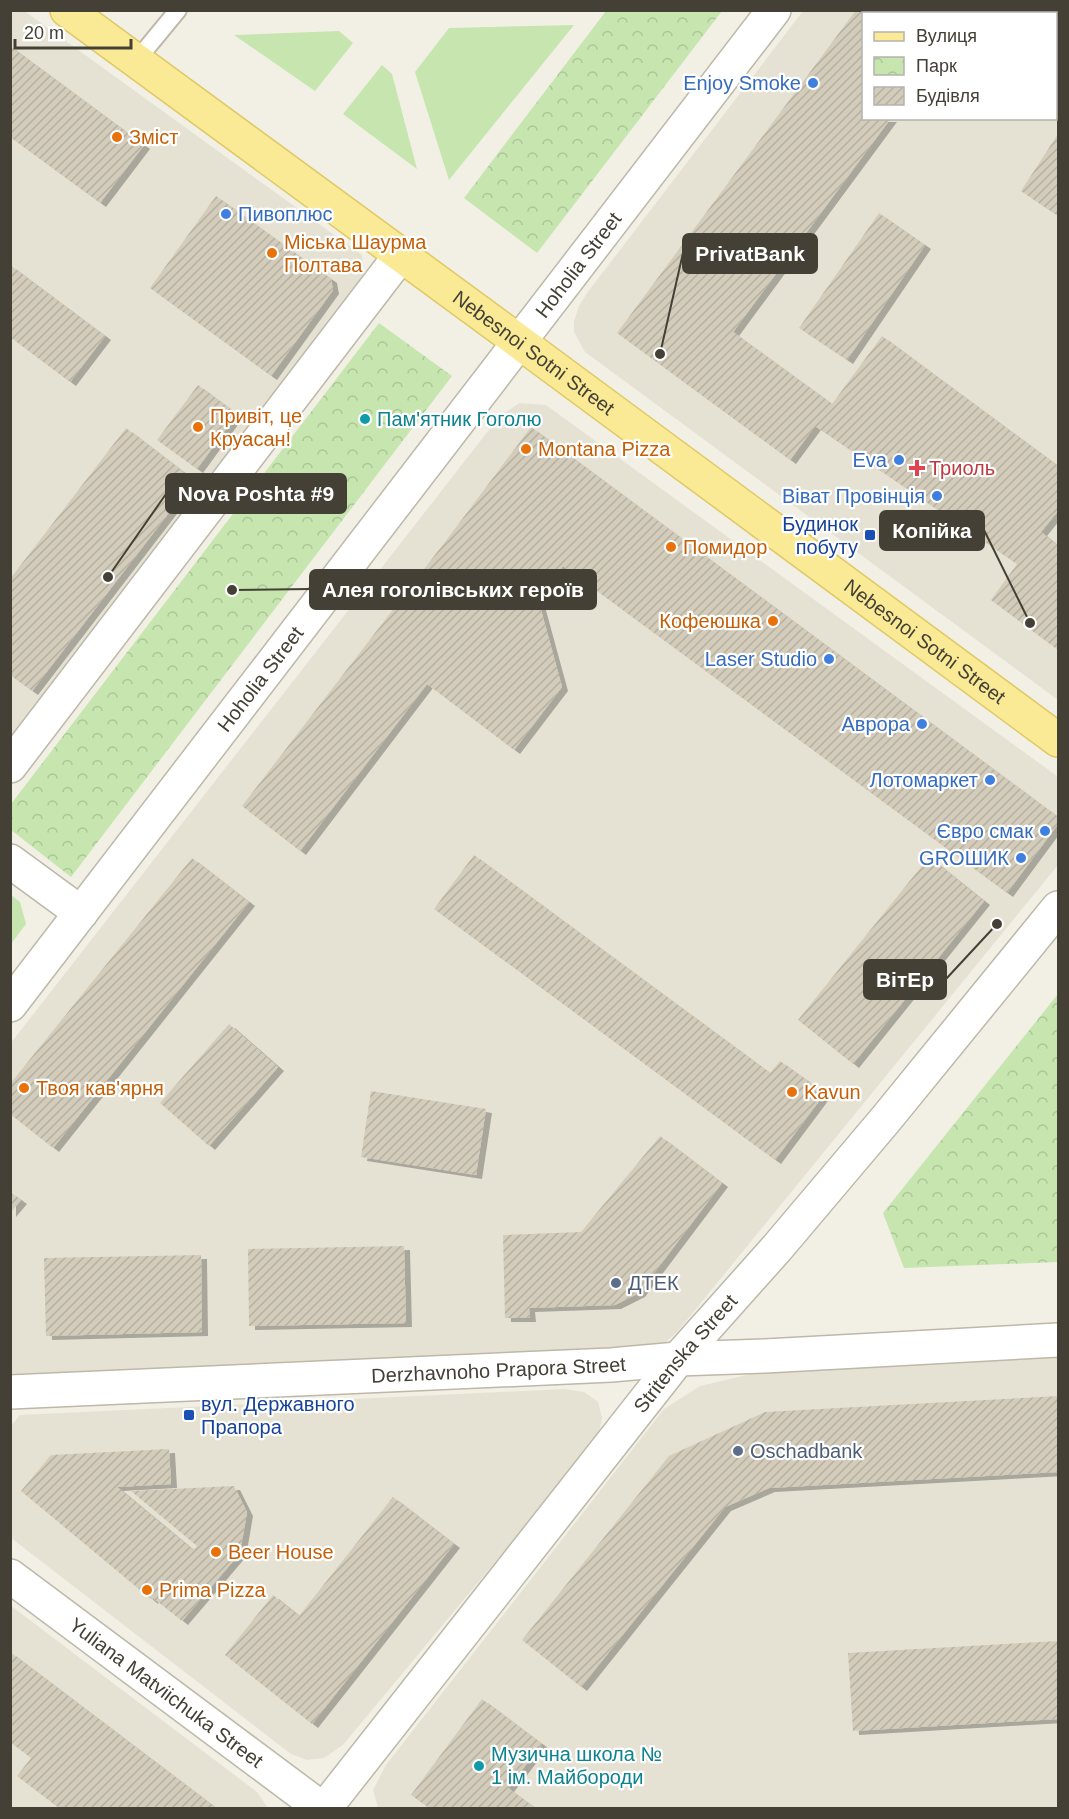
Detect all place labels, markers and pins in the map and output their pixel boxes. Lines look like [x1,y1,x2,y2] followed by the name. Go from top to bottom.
[683,72,801,94] place label: Enjoy Smoke
[806,76,820,90] marker: Enjoy Smoke
[129,126,178,148] place label: Зміст
[110,130,124,144] marker: Зміст
[238,203,333,225] place label: Пивоплюс
[219,207,233,221] marker: Пивоплюс
[284,231,427,276] place label: Міська Шаурма Полтава
[683,234,817,273] callout: PrivatBank
[265,246,279,260] marker: Міська Шаурма Полтава
[210,405,302,450] place label: Привіт, це Круасан!
[377,408,541,430] place label: Пам'ятник Гоголю
[358,412,372,426] marker: Пам'ятник Гоголю
[191,420,205,434] marker: Привіт, це Круасан!
[538,438,671,460] place label: Montana Pizza
[519,442,533,456] marker: Montana Pizza
[853,449,888,471] place label: Eva
[892,453,906,467] marker: Eva
[929,457,995,479] place label: Триоль
[910,461,924,475] marker: Триоль
[166,474,346,513] callout: Nova Poshta #9
[782,485,925,507] place label: Віват Провінція
[930,489,944,503] marker: Віват Провінція
[880,511,984,550] callout: Копійка
[782,513,858,558] place label: Будинок побуту
[863,528,877,542] marker: Будинок побуту
[683,536,767,558] place label: Помидор
[664,540,678,554] marker: Помидор
[310,570,596,609] callout: Алея гоголівських героїв
[659,610,762,632] place label: Кофеюшка
[766,614,780,628] marker: Кофеюшка
[705,648,817,670] place label: Laser Studio
[822,652,836,666] marker: Laser Studio
[842,713,911,735] place label: Аврора
[915,717,929,731] marker: Аврора
[870,769,978,791] place label: Лотомаркет
[983,773,997,787] marker: Лотомаркет
[937,820,1033,842] place label: Євро смак
[1038,824,1052,838] marker: Євро смак
[919,847,1009,869] place label: GROШИК
[1014,851,1028,865] marker: GROШИК
[864,960,946,999] callout: ВітЕр
[36,1077,164,1099] place label: Твоя кав'ярня
[17,1081,31,1095] marker: Твоя кав'ярня
[804,1081,861,1103] place label: Kavun
[785,1085,799,1099] marker: Kavun
[628,1272,679,1294] place label: ДТЕК
[609,1276,623,1290] marker: ДТЕК
[201,1393,355,1438] place label: вул. Державного Прапора
[182,1408,196,1422] marker: вул. Державного Прапора
[750,1440,863,1462] place label: Oschadbank
[731,1444,745,1458] marker: Oschadbank
[228,1541,334,1563] place label: Beer House
[209,1545,223,1559] marker: Beer House
[159,1579,267,1601] place label: Prima Pizza
[140,1583,154,1597] marker: Prima Pizza
[491,1743,662,1788] place label: Музична школа № 1 ім. Майбороди
[472,1759,486,1773] marker: Музична школа № 1 ім. Майбороди

